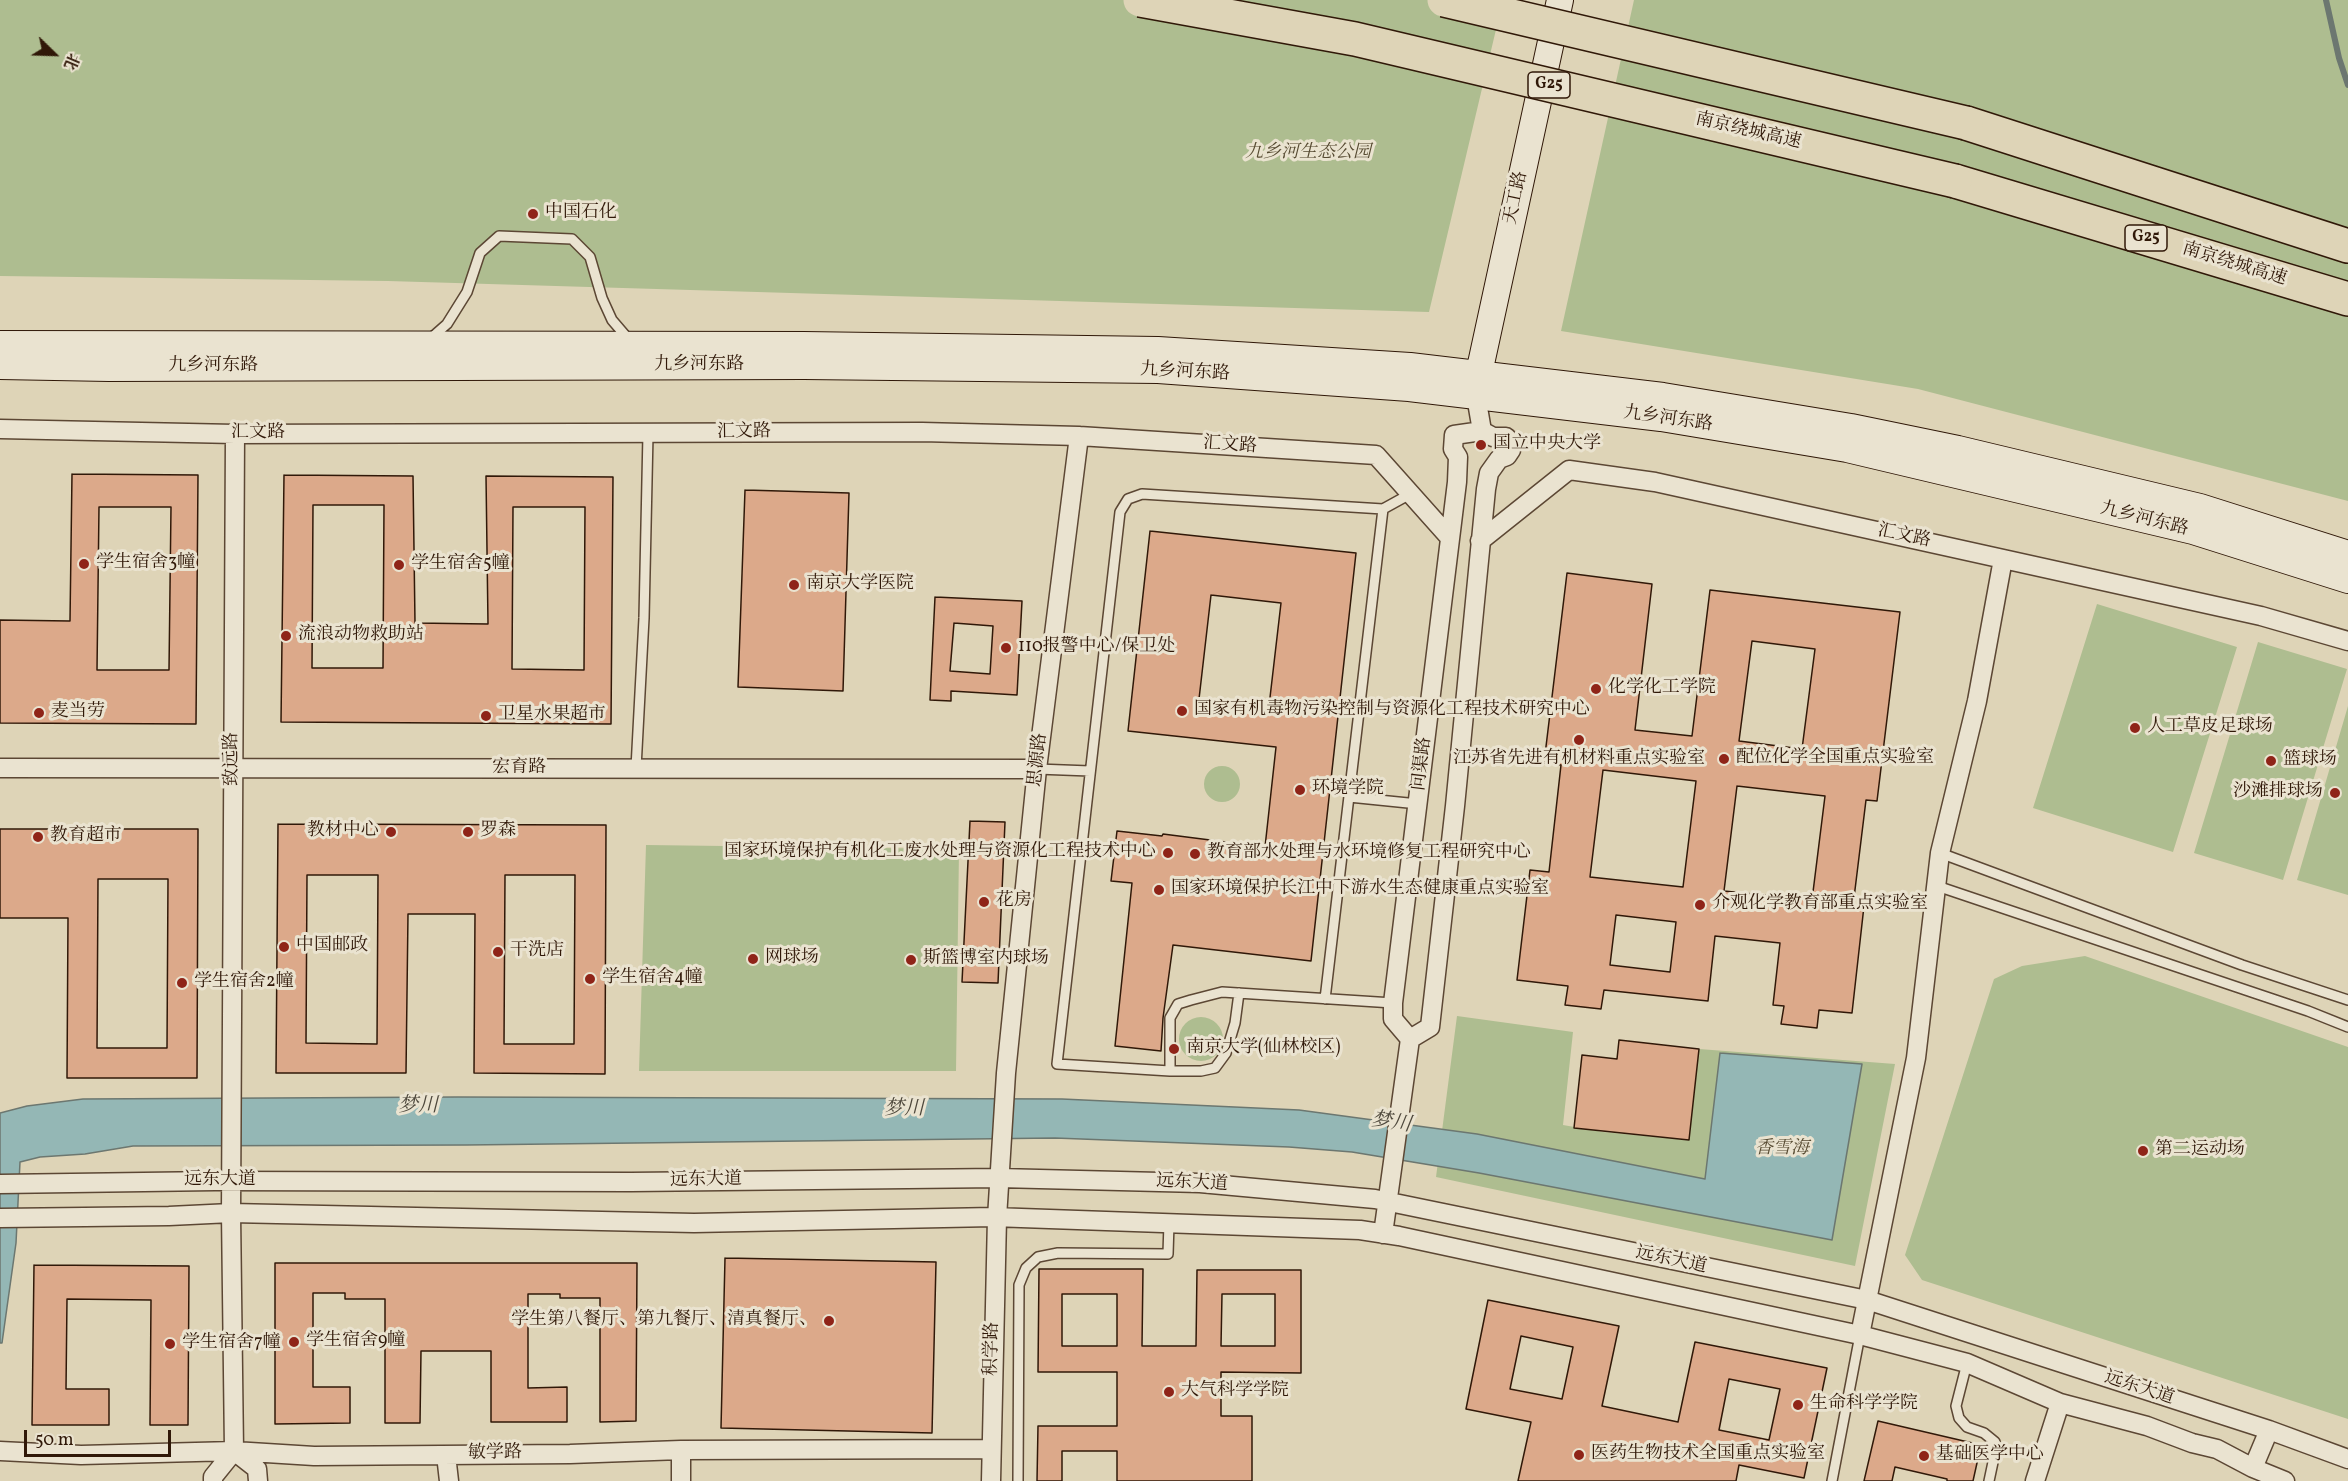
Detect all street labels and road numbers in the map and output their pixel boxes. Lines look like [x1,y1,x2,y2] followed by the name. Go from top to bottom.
[1528,72,1570,98] road number: G25
[1693,109,1803,155] street label: 南京绕城高速
[1501,169,1533,227] street label: 天工路
[2125,225,2167,251] road number: G25
[2179,239,2289,291] street label: 南京绕城高速
[654,355,744,377] street label: 九乡河东路
[168,356,258,378] street label: 九乡河东路
[1139,360,1231,386] street label: 九乡河东路
[1622,403,1714,437] street label: 九乡河东路
[717,422,771,444] street label: 汇文路
[231,423,285,445] street label: 汇文路
[1202,433,1258,459] street label: 汇文路
[2098,499,2190,541] street label: 九乡河东路
[1875,521,1933,553] street label: 汇文路
[222,732,244,786] street label: 致远路
[1025,732,1053,788] street label: 思源路
[1409,736,1437,792] street label: 问渠路
[492,758,546,780] street label: 宏育路
[184,1170,256,1192] street label: 远东大道
[670,1170,742,1192] street label: 远东大道
[1155,1171,1229,1197] street label: 远东大道
[1634,1243,1708,1279] street label: 远东大道
[982,1322,1004,1376] street label: 积学路
[2101,1368,2177,1410] street label: 远东大道
[468,1443,522,1465] street label: 敏学路

